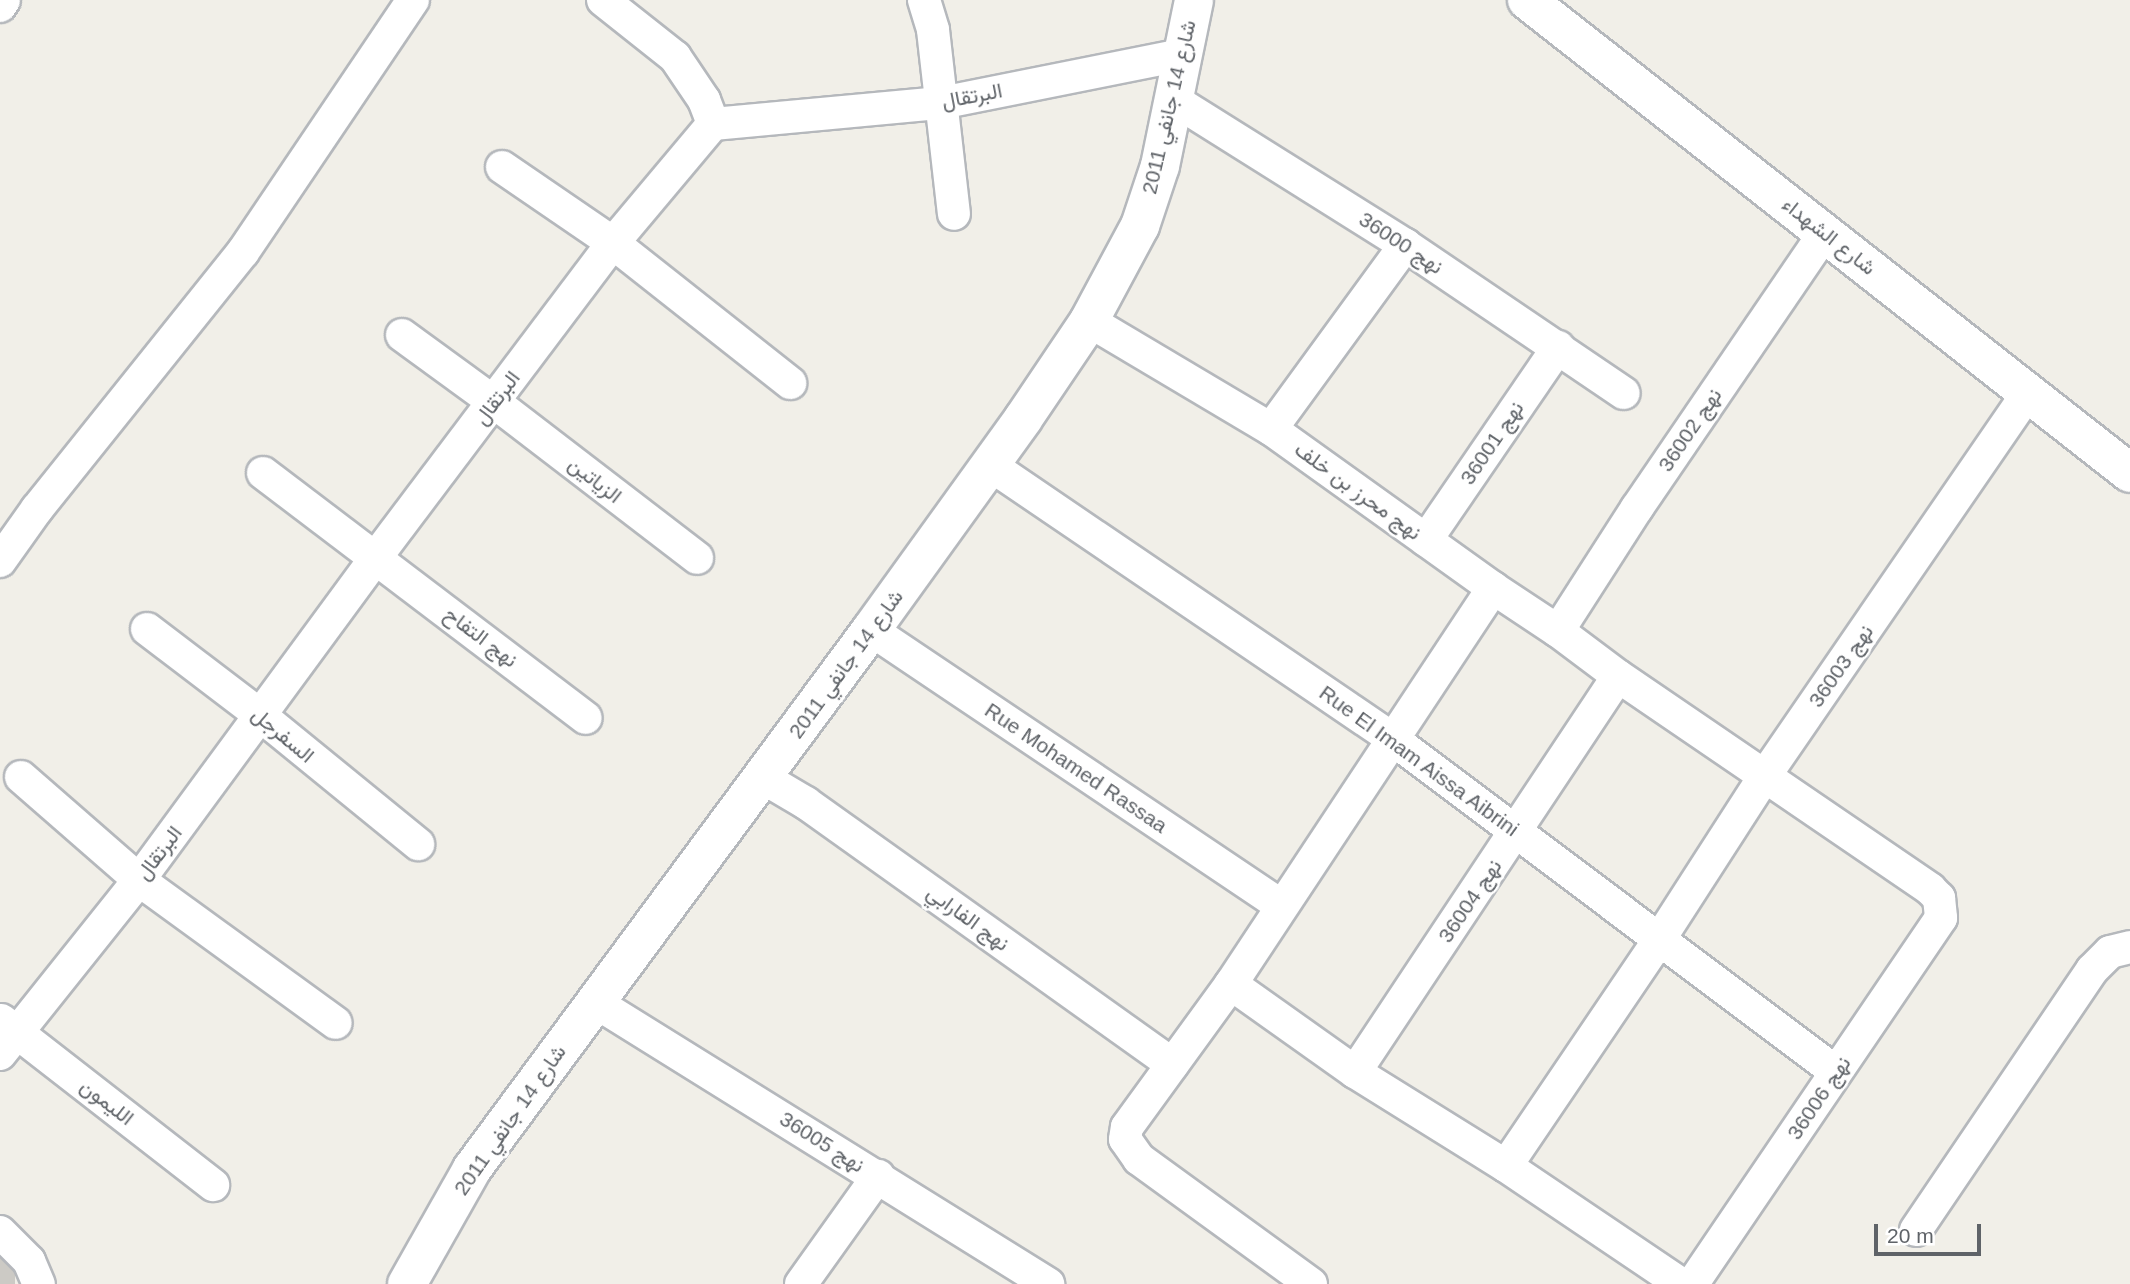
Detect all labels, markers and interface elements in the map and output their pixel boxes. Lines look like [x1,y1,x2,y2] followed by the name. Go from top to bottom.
[1137,18,1201,196] street label: شارع 14 جانفي 2011
[940,78,1004,114] street label: البرتقال
[1777,192,1881,280] street label: شارع الشهداء
[1354,207,1448,279] street label: نهج 36000
[469,366,525,430] street label: البرتقال
[1653,384,1727,476] street label: نهج 36002
[1455,397,1529,489] street label: نهج 36001
[1290,437,1426,545] street label: نهج محرز بن خلف
[563,451,627,509] street label: الزياتين
[784,585,908,743] street label: شارع 14 جانفي 2011
[439,601,523,673] street label: نهج التفاح
[1803,620,1879,712] street label: نهج 36003
[1313,679,1525,843] street label: Rue El Imam Aissa Aibrini
[980,698,1172,838] street label: Rue Mohamed Rassaa
[247,702,319,768] street label: السفرجل
[131,821,187,885] street label: البرتقال
[1433,855,1507,947] street label: نهج 36004
[922,880,1014,956] street label: نهج الفارابي
[449,1040,571,1200] street label: شارع 14 جانفي 2011
[1782,1052,1856,1144] street label: نهج 36006
[75,1073,139,1131] street label: الليمون
[775,1106,869,1178] street label: نهج 36005
[1878,1210,1985,1254] scale bar
[1887,1224,1934,1247] text: 20 m

